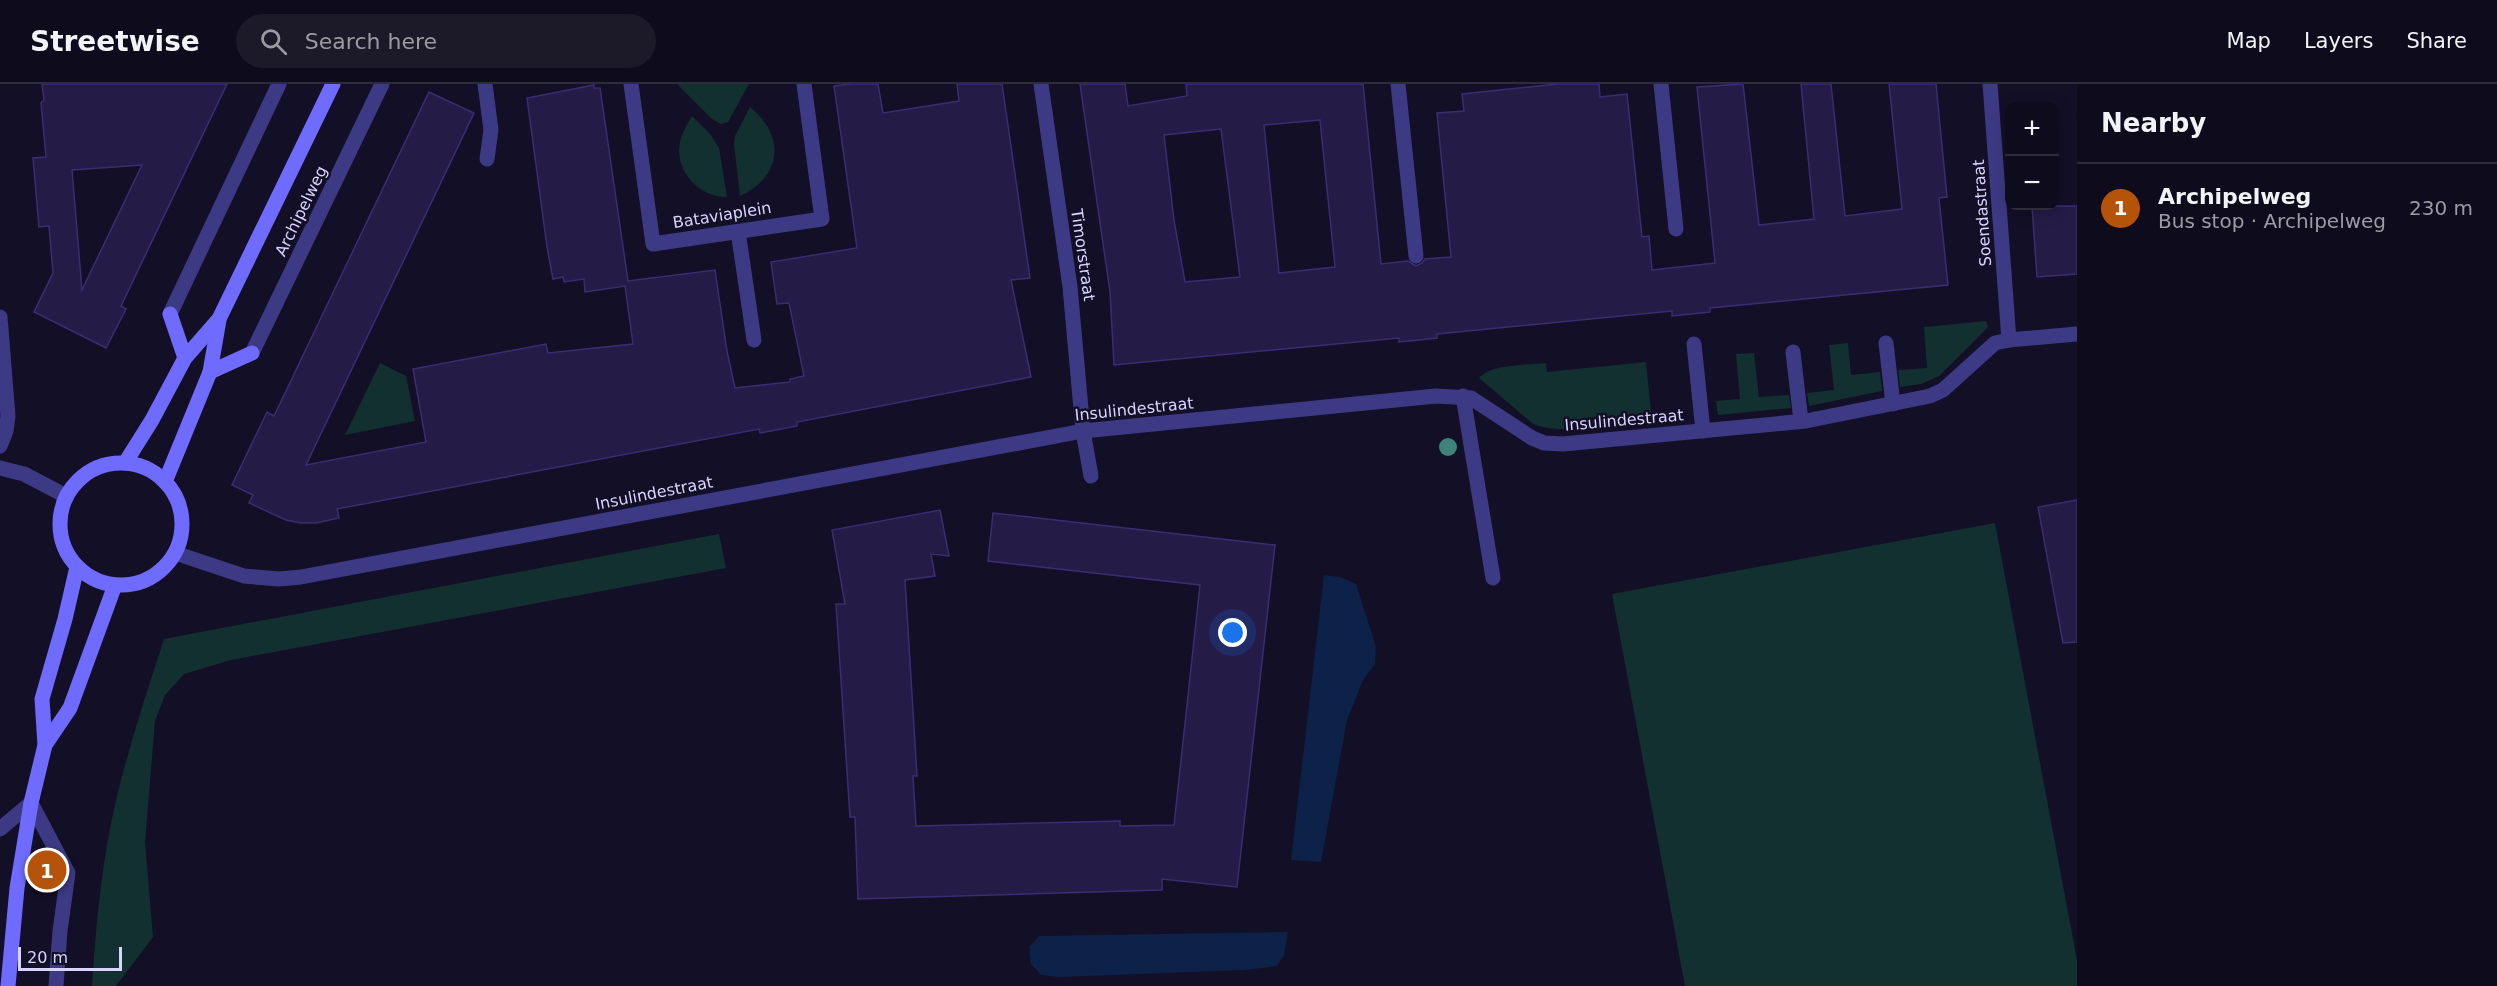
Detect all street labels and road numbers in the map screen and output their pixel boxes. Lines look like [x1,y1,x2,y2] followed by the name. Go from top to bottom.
[1969,159,1995,267] street label: Soendastraat
[271,163,331,259] street label: Archipelweg
[671,198,773,232] street label: Bataviaplein
[1067,207,1099,302] street label: Timorstraat
[1074,393,1194,425] street label: Insulindestraat
[1564,405,1684,435] street label: Insulindestraat
[594,472,714,514] street label: Insulindestraat

